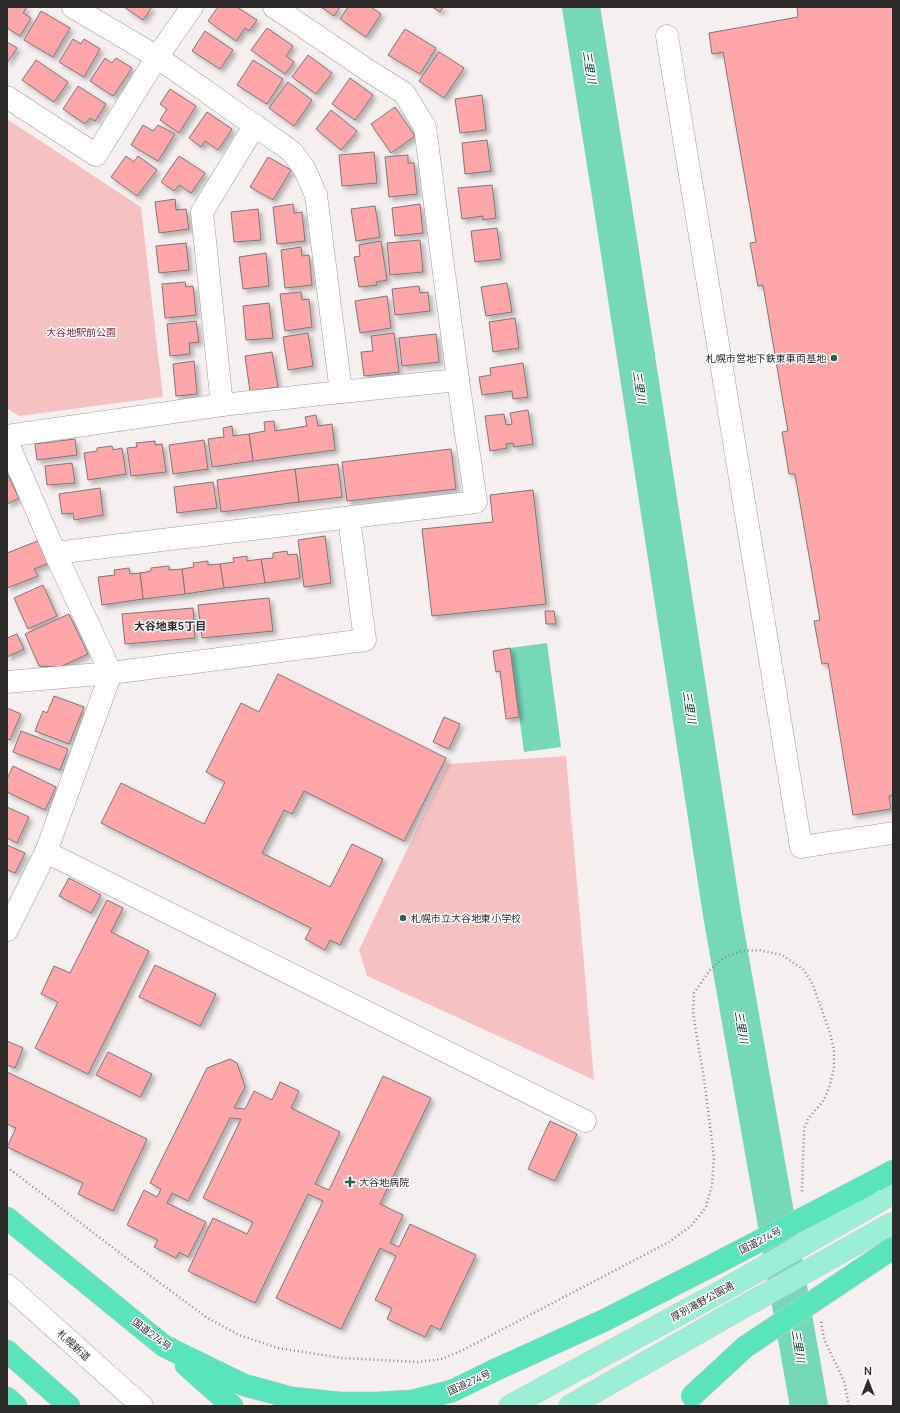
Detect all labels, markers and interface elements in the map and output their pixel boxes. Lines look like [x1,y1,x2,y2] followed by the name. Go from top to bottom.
[580,50,600,85] water label: 三里川
[46,325,116,339] park label: 大谷地駅前公園
[706,351,827,365] place label: 札幌市営地下鉄東車両基地
[829,353,839,363] marker: 札幌市営地下鉄東車両基地
[630,370,650,405] water label: 三里川
[134,618,206,633] district label: 大谷地東5丁目
[680,690,700,725] water label: 三里川
[411,911,521,925] place label: 札幌市立大谷地東小学校
[398,913,408,923] marker: 札幌市立大谷地東小学校
[732,1009,752,1046] water label: 三里川
[359,1175,409,1189] place label: 大谷地病院
[344,1176,356,1188] marker: 大谷地病院
[736,1223,784,1257] street label: 国道274号
[668,1278,736,1324] street label: 厚別滝野公園通
[129,1315,175,1353] street label: 国道274号
[54,1326,94,1364] street label: 札幌新道
[789,1328,809,1365] water label: 三里川
[848,1361,888,1401] north arrow
[864,1363,872,1378] text: N
[445,1366,493,1398] street label: 国道274号

